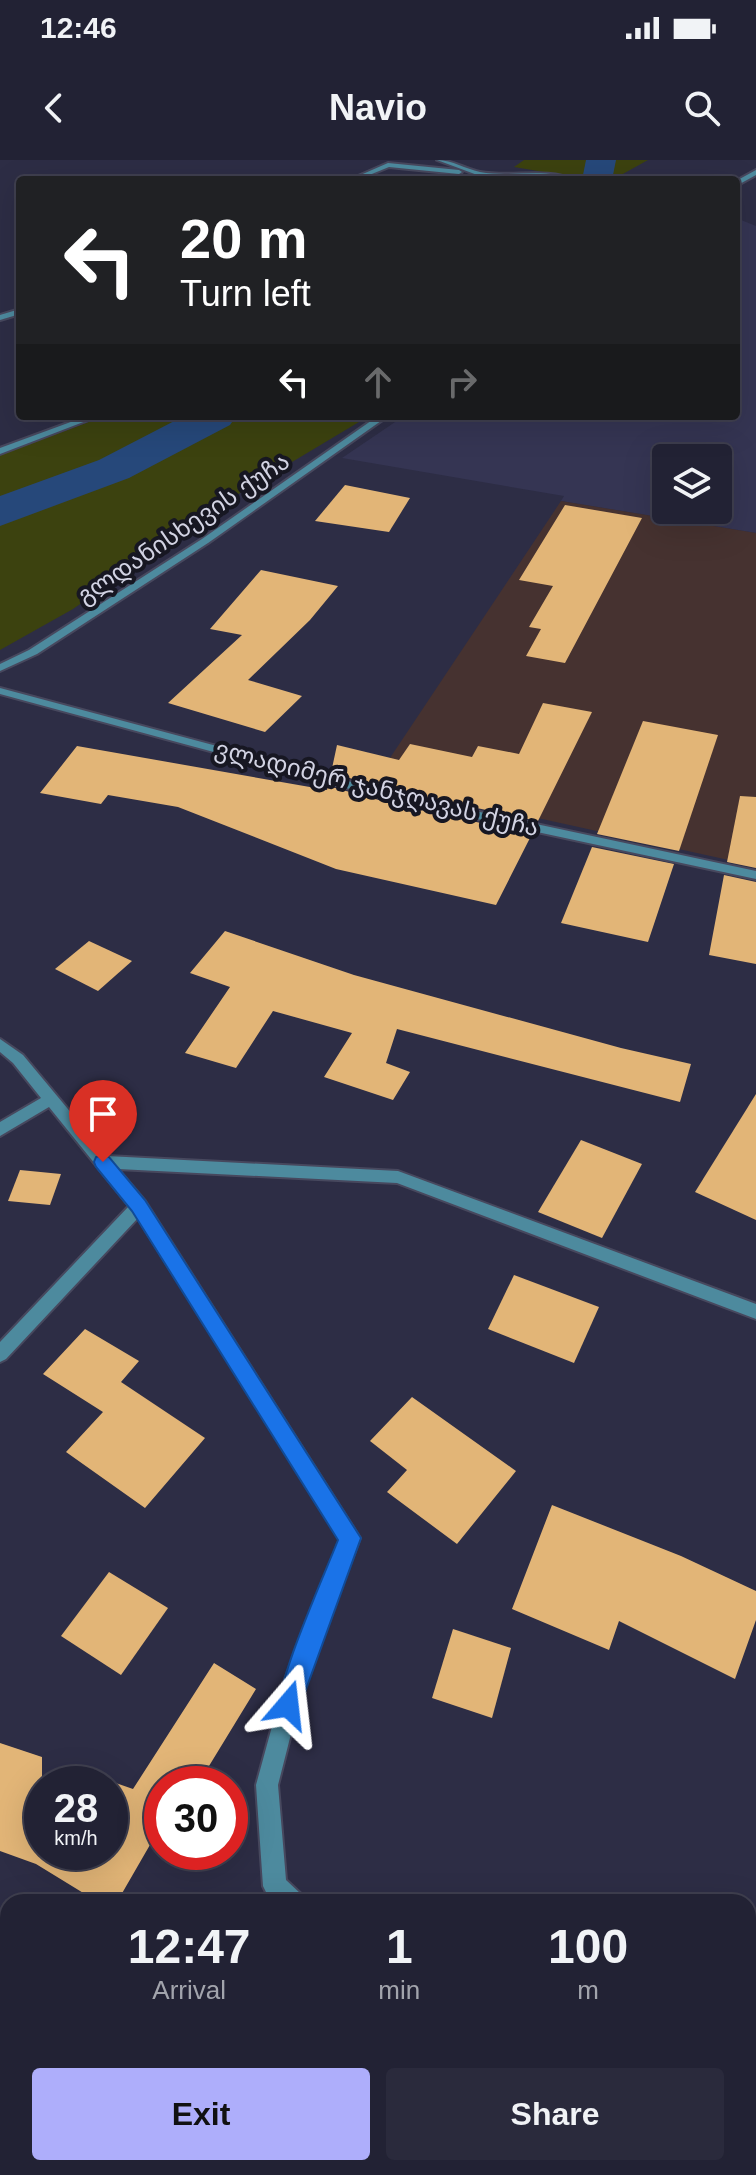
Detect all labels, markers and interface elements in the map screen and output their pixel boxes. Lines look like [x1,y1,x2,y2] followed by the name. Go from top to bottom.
[40,11,117,44] text: 12:46
[32,86,76,130] icon: back
[680,86,724,130] icon: search
[329,87,427,128] text: Navio
[180,207,308,270] text: 20 m
[48,208,152,312] icon: left
[180,273,311,314] text: Turn left
[272,360,316,404] icon: left
[356,360,400,404] icon: ahead
[440,360,484,404] icon: right
[652,444,732,524] map controls
[652,444,732,524] button: layers
[72,447,295,610] street label: გლდანისხევის ქუჩა
[212,735,542,843] street label: ვლადიმერ ჯანჯღავას ქუჩა
[69,1080,137,1162] pin
[81,1092,125,1136] icon: arrive
[246,1663,330,1747] position arrow
[144,1766,248,1870] speed limit sign: 30
[54,1786,98,1830] text: 28
[54,1827,98,1849] text: km/h
[128,1920,251,1973] text: 12:47
[386,1920,413,1973] text: 1
[548,1920,628,1973] text: 100
[152,1975,226,2005] text: Arrival
[378,1975,420,2005] text: min
[577,1975,599,2005] text: m
[32,2068,370,2160] button: Exit
[386,2068,724,2160] button: Share

